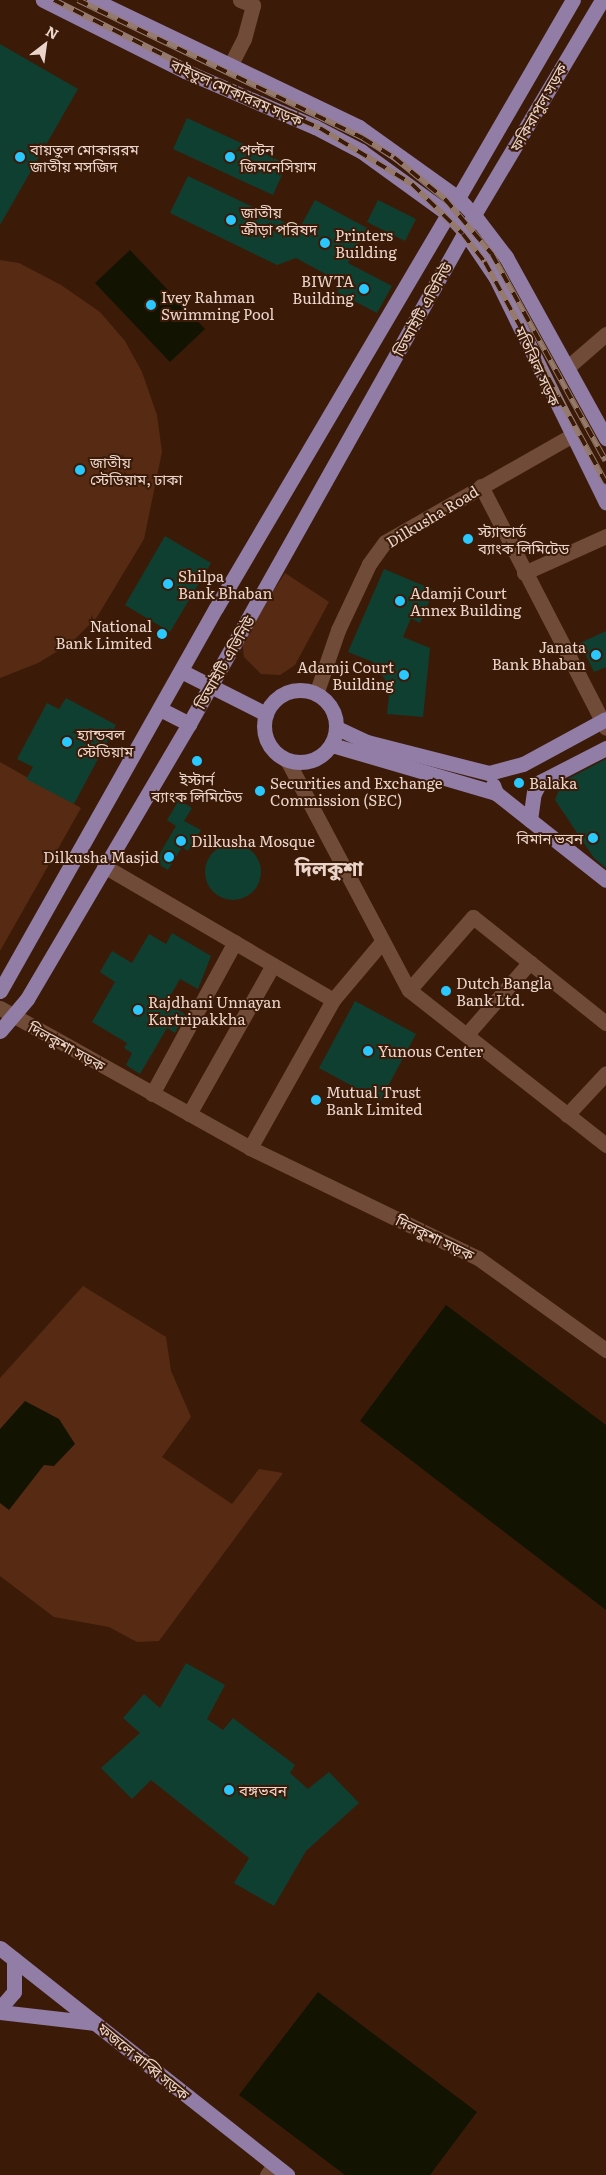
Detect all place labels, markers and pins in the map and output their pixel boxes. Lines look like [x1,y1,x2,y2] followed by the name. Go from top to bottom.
[30,139,139,174] place label: বায়তুল মোকাররম জাতীয় মসজিদ
[240,139,316,174] place label: পল্টন জিমনেসিয়াম
[14,151,26,163] marker: বায়তুল মোকাররম জাতীয় মসজিদ
[224,151,236,163] marker: পল্টন জিমনেসিয়াম
[241,202,317,237] place label: জাতীয় ক্রীড়া পরিষদ
[225,214,237,226] marker: জাতীয় ক্রীড়া পরিষদ
[335,225,397,260] place label: Printers Building
[319,237,331,249] marker: Printers Building
[292,271,354,306] place label: BIWTA Building
[358,283,370,295] marker: BIWTA Building
[161,287,274,322] place label: Ivey Rahman Swimming Pool
[145,299,157,311] marker: Ivey Rahman Swimming Pool
[90,452,182,487] place label: জাতীয় স্টেডিয়াম, ঢাকা
[74,464,86,476] marker: জাতীয় স্টেডিয়াম, ঢাকা
[478,521,569,556] place label: স্ট্যান্ডার্ড ব্যাংক লিমিটেড
[462,533,474,545] marker: স্ট্যান্ডার্ড ব্যাংক লিমিটেড
[178,566,272,601] place label: Shilpa Bank Bhaban
[162,578,174,590] marker: Shilpa Bank Bhaban
[410,583,521,618] place label: Adamji Court Annex Building
[394,595,406,607] marker: Adamji Court Annex Building
[55,616,152,651] place label: National Bank Limited
[156,628,168,640] marker: National Bank Limited
[492,637,586,672] place label: Janata Bank Bhaban
[590,649,602,661] marker: Janata Bank Bhaban
[297,657,394,692] place label: Adamji Court Building
[398,669,410,681] marker: Adamji Court Building
[77,724,133,759] place label: হ্যান্ডবল স্টেডিয়াম
[61,736,73,748] marker: হ্যান্ডবল স্টেডিয়াম
[191,755,203,767] marker: ইস্টার্ন ব্যাংক লিমিটেড
[151,769,243,804] place label: ইস্টার্ন ব্যাংক লিমিটেড
[270,773,443,808] place label: Securities and Exchange Commission (SEC)
[529,774,577,792] place label: Balaka
[513,777,525,789] marker: Balaka
[254,785,266,797] marker: Securities and Exchange Commission (SEC)
[516,829,583,847] place label: বিমান ভবন
[191,832,315,850] place label: Dilkusha Mosque
[587,832,599,844] marker: বিমান ভবন
[175,835,187,847] marker: Dilkusha Mosque
[43,848,159,866] place label: Dilkusha Masjid
[163,851,175,863] marker: Dilkusha Masjid
[456,973,552,1008] place label: Dutch Bangla Bank Ltd.
[440,985,452,997] marker: Dutch Bangla Bank Ltd.
[148,992,281,1027] place label: Rajdhani Unnayan Kartripakkha
[132,1004,144,1016] marker: Rajdhani Unnayan Kartripakkha
[378,1042,483,1060] place label: Yunous Center
[362,1045,374,1057] marker: Yunous Center
[326,1082,423,1117] place label: Mutual Trust Bank Limited
[310,1094,322,1106] marker: Mutual Trust Bank Limited
[239,1781,287,1799] place label: বঙ্গভবন
[223,1784,235,1796] marker: বঙ্গভবন

